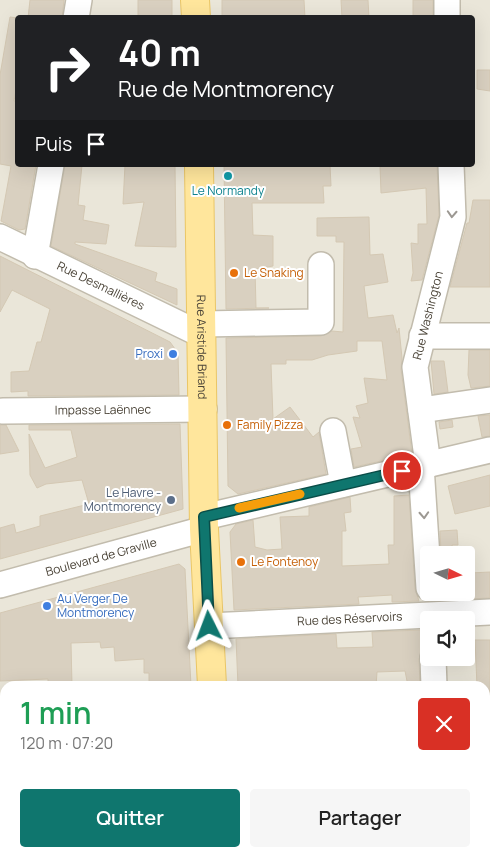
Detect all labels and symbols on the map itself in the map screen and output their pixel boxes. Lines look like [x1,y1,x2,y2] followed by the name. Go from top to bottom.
[222,170,234,182] marker: Le Normandy
[192,182,265,199] place label: Le Normandy
[446,210,457,218] one-way arrow
[54,257,148,314] street label: Rue Desmallières
[244,264,304,281] place label: Le Snaking
[228,267,240,279] marker: Le Snaking
[408,269,447,361] street label: Rue Washington
[193,294,211,399] street label: Rue Aristide Briand
[135,345,163,362] place label: Proxi
[167,348,179,360] marker: Proxi
[55,401,152,418] street label: Impasse Laënnec
[237,416,303,433] place label: Family Pizza
[221,419,233,431] marker: Family Pizza
[381,450,423,492] pin
[84,484,162,515] place label: Le Havre - Montmorency
[165,494,177,506] marker: Le Havre - Montmorency
[419,511,430,519] one-way arrow
[44,533,159,580] street label: Boulevard de Graville
[420,546,475,601] north arrow
[251,553,319,570] place label: Le Fontenoy
[235,556,247,568] marker: Le Fontenoy
[57,590,135,621] place label: Au Verger De Montmorency
[182,599,234,651] position arrow
[41,600,53,612] marker: Au Verger De Montmorency
[297,607,403,630] street label: Rue des Réservoirs

